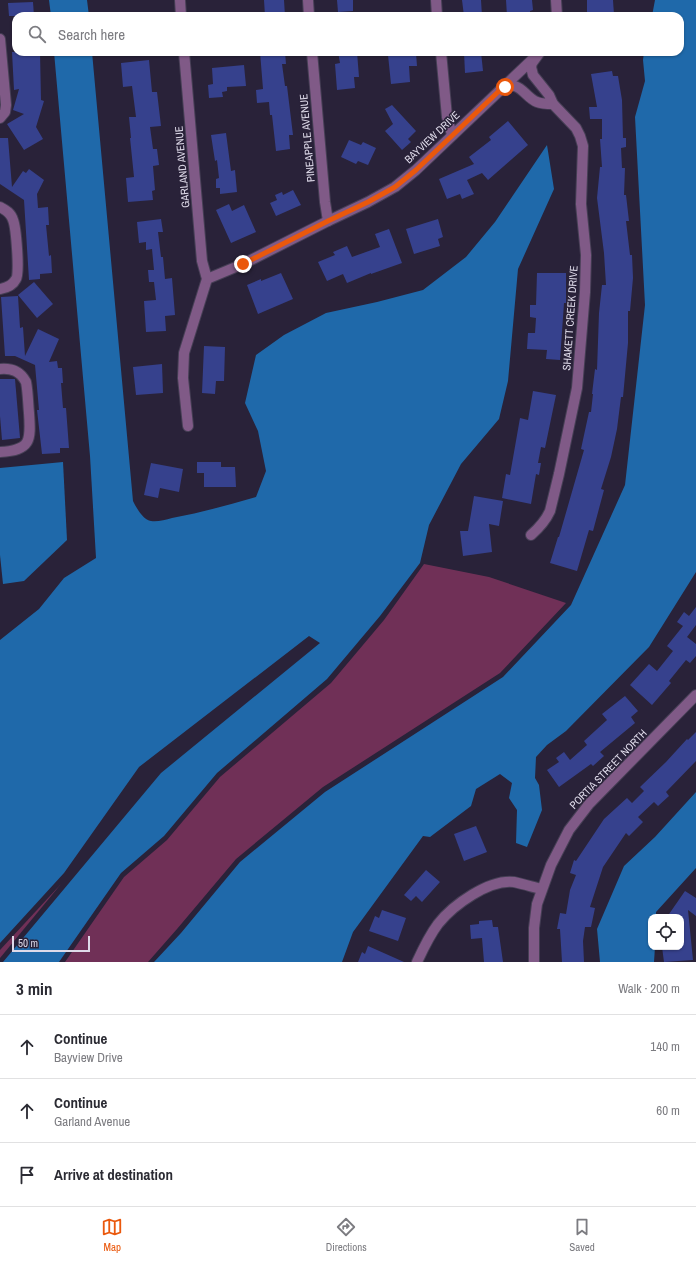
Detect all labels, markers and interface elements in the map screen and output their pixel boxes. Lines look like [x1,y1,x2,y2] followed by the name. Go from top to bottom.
[12,12,684,56] search box
[26,23,48,45] icon: search
[58,24,125,45] text: Search here
[496,78,514,96] route start
[296,93,318,183] street label: PINEAPPLE AVENUE
[401,108,463,166] street label: BAYVIEW DRIVE
[171,126,193,208] street label: GARLAND AVENUE
[234,255,252,273] route end
[559,265,581,371] street label: SHAKETT CREEK DRIVE
[566,726,650,812] street label: PORTIA STREET NORTH
[648,914,684,950] map controls
[648,914,684,950] button: locate
[12,934,90,953] scale bar
[18,936,38,950] text: 50 m
[16,977,52,1000] text: 3 min
[618,980,680,997] text: Walk · 200 m
[54,1028,107,1049] text: Continue
[16,1036,38,1058] icon: ahead
[650,1038,680,1055] text: 140 m
[54,1049,123,1066] text: Bayview Drive
[54,1092,107,1113] text: Continue
[16,1100,38,1122] icon: ahead
[656,1102,680,1119] text: 60 m
[54,1113,130,1130] text: Garland Avenue
[16,1164,38,1186] icon: arrive
[54,1164,173,1185] text: Arrive at destination
[101,1216,123,1254] tab: Map
[326,1216,367,1254] tab: Directions
[569,1216,595,1254] tab: Saved

